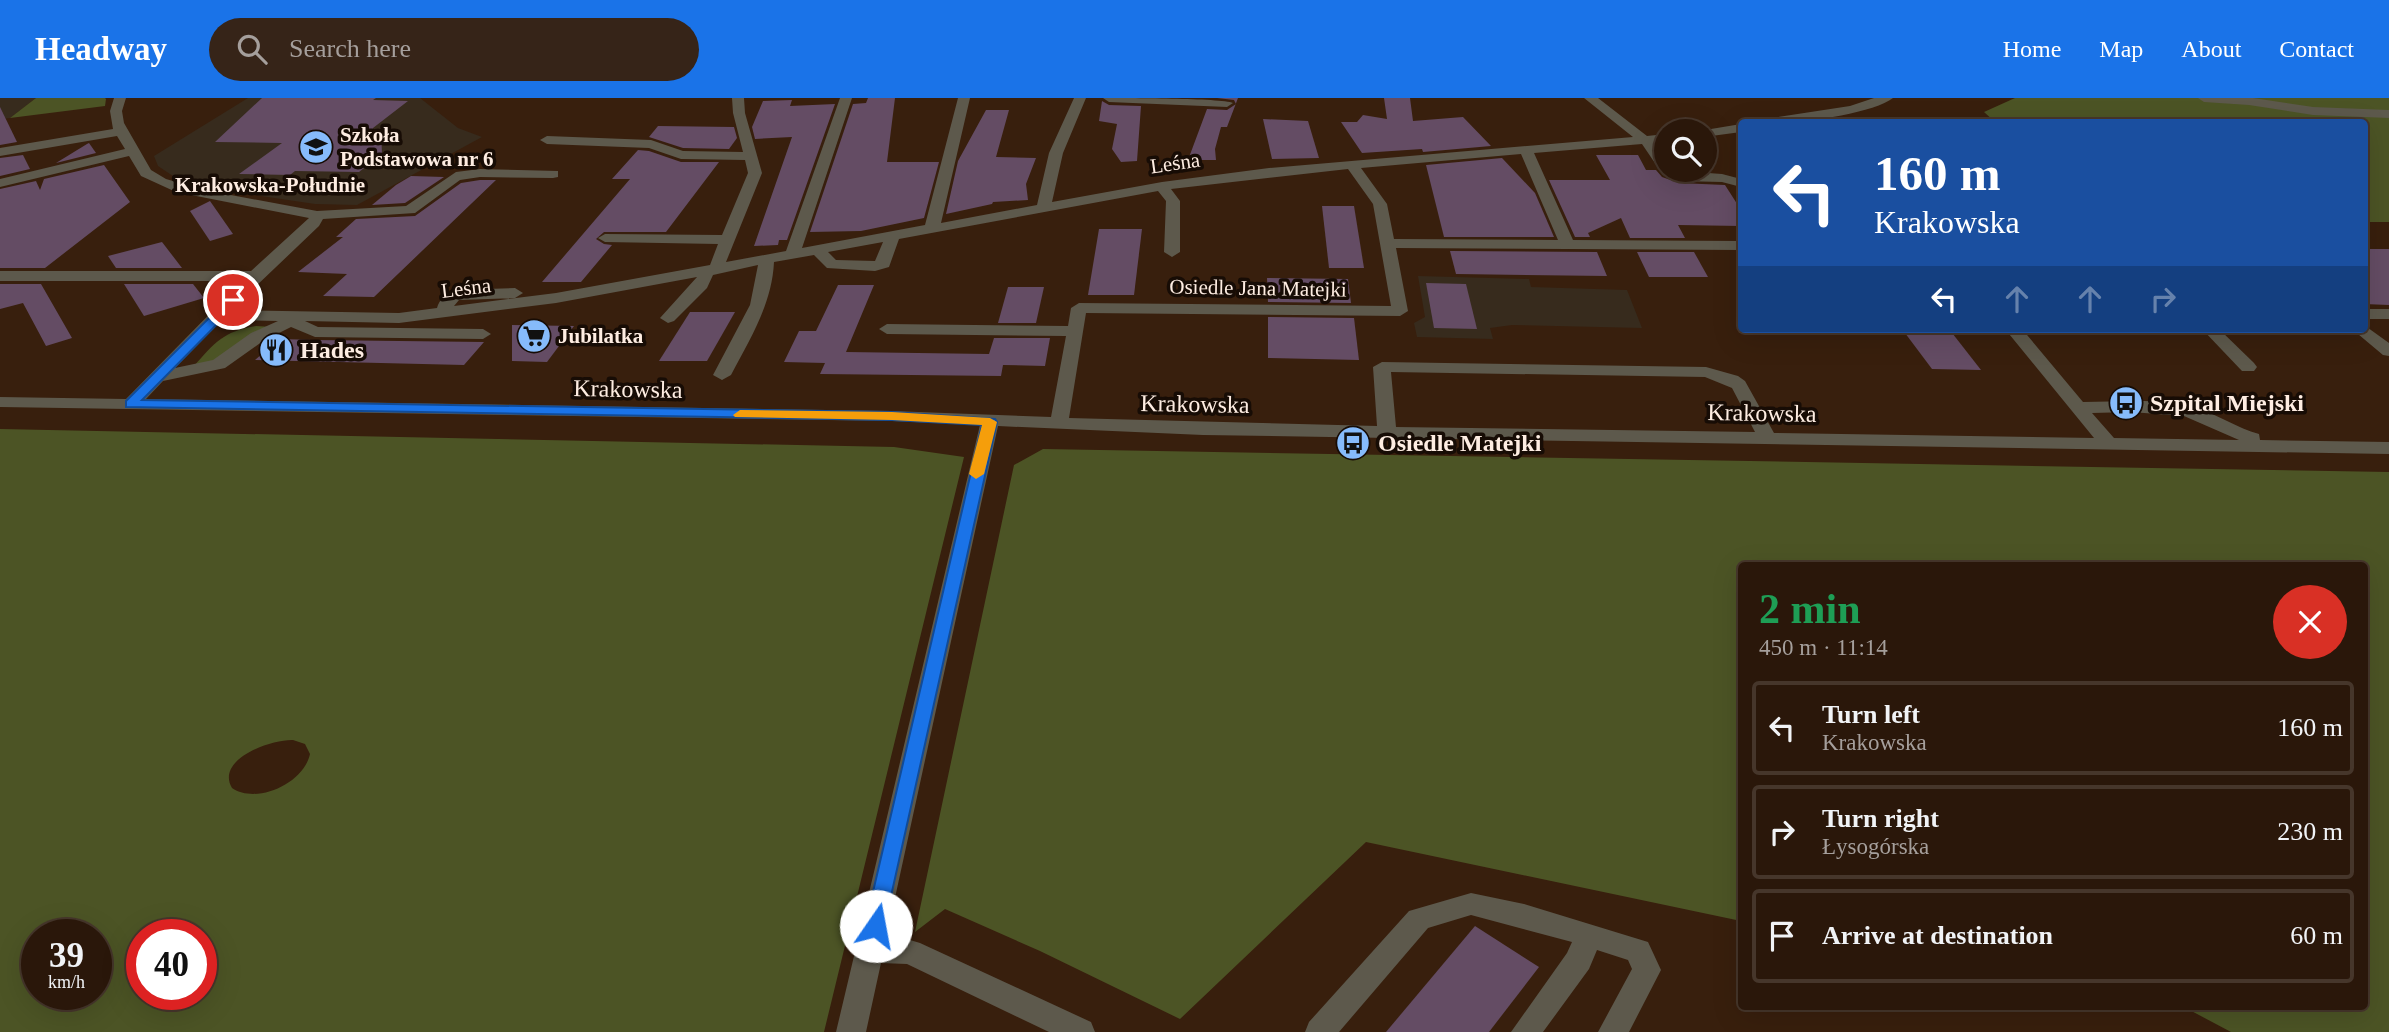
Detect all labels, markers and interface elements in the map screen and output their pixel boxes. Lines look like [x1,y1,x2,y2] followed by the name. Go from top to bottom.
[209,18,699,81] search box
[233,30,271,68] icon: search
[35,31,167,67] text: Headway
[289,34,411,63] text: Search here
[2003,36,2061,62] text: Home
[2099,36,2143,62] text: Map
[2181,36,2241,62] text: About
[2279,36,2354,62] text: Contact
[1654,119,1717,182] map controls
[1654,119,1717,182] button: search
[340,123,494,171] place label: Szkoła Podstawowa nr 6
[297,128,335,166] school or university icon: Szkoła Podstawowa nr 6
[1874,146,2001,201] text: 160 m
[1759,147,1850,238] icon: left
[1148,148,1202,178] street label: Leśna
[175,173,365,197] district label: Krakowska-Południe
[1874,204,2020,240] text: Krakowska
[203,270,263,330] pin
[440,273,493,303] street label: Leśna
[1169,274,1347,302] street label: Osiedle Jana Matejki
[1925,280,1963,318] icon: left
[1998,280,2036,318] icon: ahead
[2071,280,2109,318] icon: ahead
[2144,280,2182,318] icon: right
[214,281,252,319] icon: arrive
[515,317,553,355] supermarket icon: Jubilatka
[558,324,644,348] place label: Jubilatka
[257,331,295,369] restaurant icon: Hades
[300,337,364,363] place label: Hades
[573,375,683,403] street label: Krakowska
[2107,384,2145,422] bus stop icon: Szpital Miejski
[1140,390,1250,418] street label: Krakowska
[2150,390,2304,416] place label: Szpital Miejski
[1707,399,1817,427] street label: Krakowska
[1334,424,1372,462] bus stop icon: Osiedle Matejki
[1378,430,1542,456] place label: Osiedle Matejki
[2273,585,2347,659] button: close
[1759,586,1861,632] text: 2 min
[1759,635,1888,660] text: 450 m · 11:14
[1822,700,1920,729] text: Turn left
[1763,709,1801,747] icon: left
[2277,713,2343,742] text: 160 m
[1822,730,1927,755] text: Krakowska
[1822,804,1939,833] text: Turn right
[1763,813,1801,851] icon: right
[2277,817,2343,846] text: 230 m
[1822,834,1929,859] text: Łysogórska
[839,889,913,963] position arrow
[1763,917,1801,955] icon: arrive
[126,919,217,1010] speed limit sign: 40
[1822,921,2053,950] text: Arrive at destination
[2290,921,2343,950] text: 60 m
[49,936,84,975] text: 39
[48,972,85,992] text: km/h

